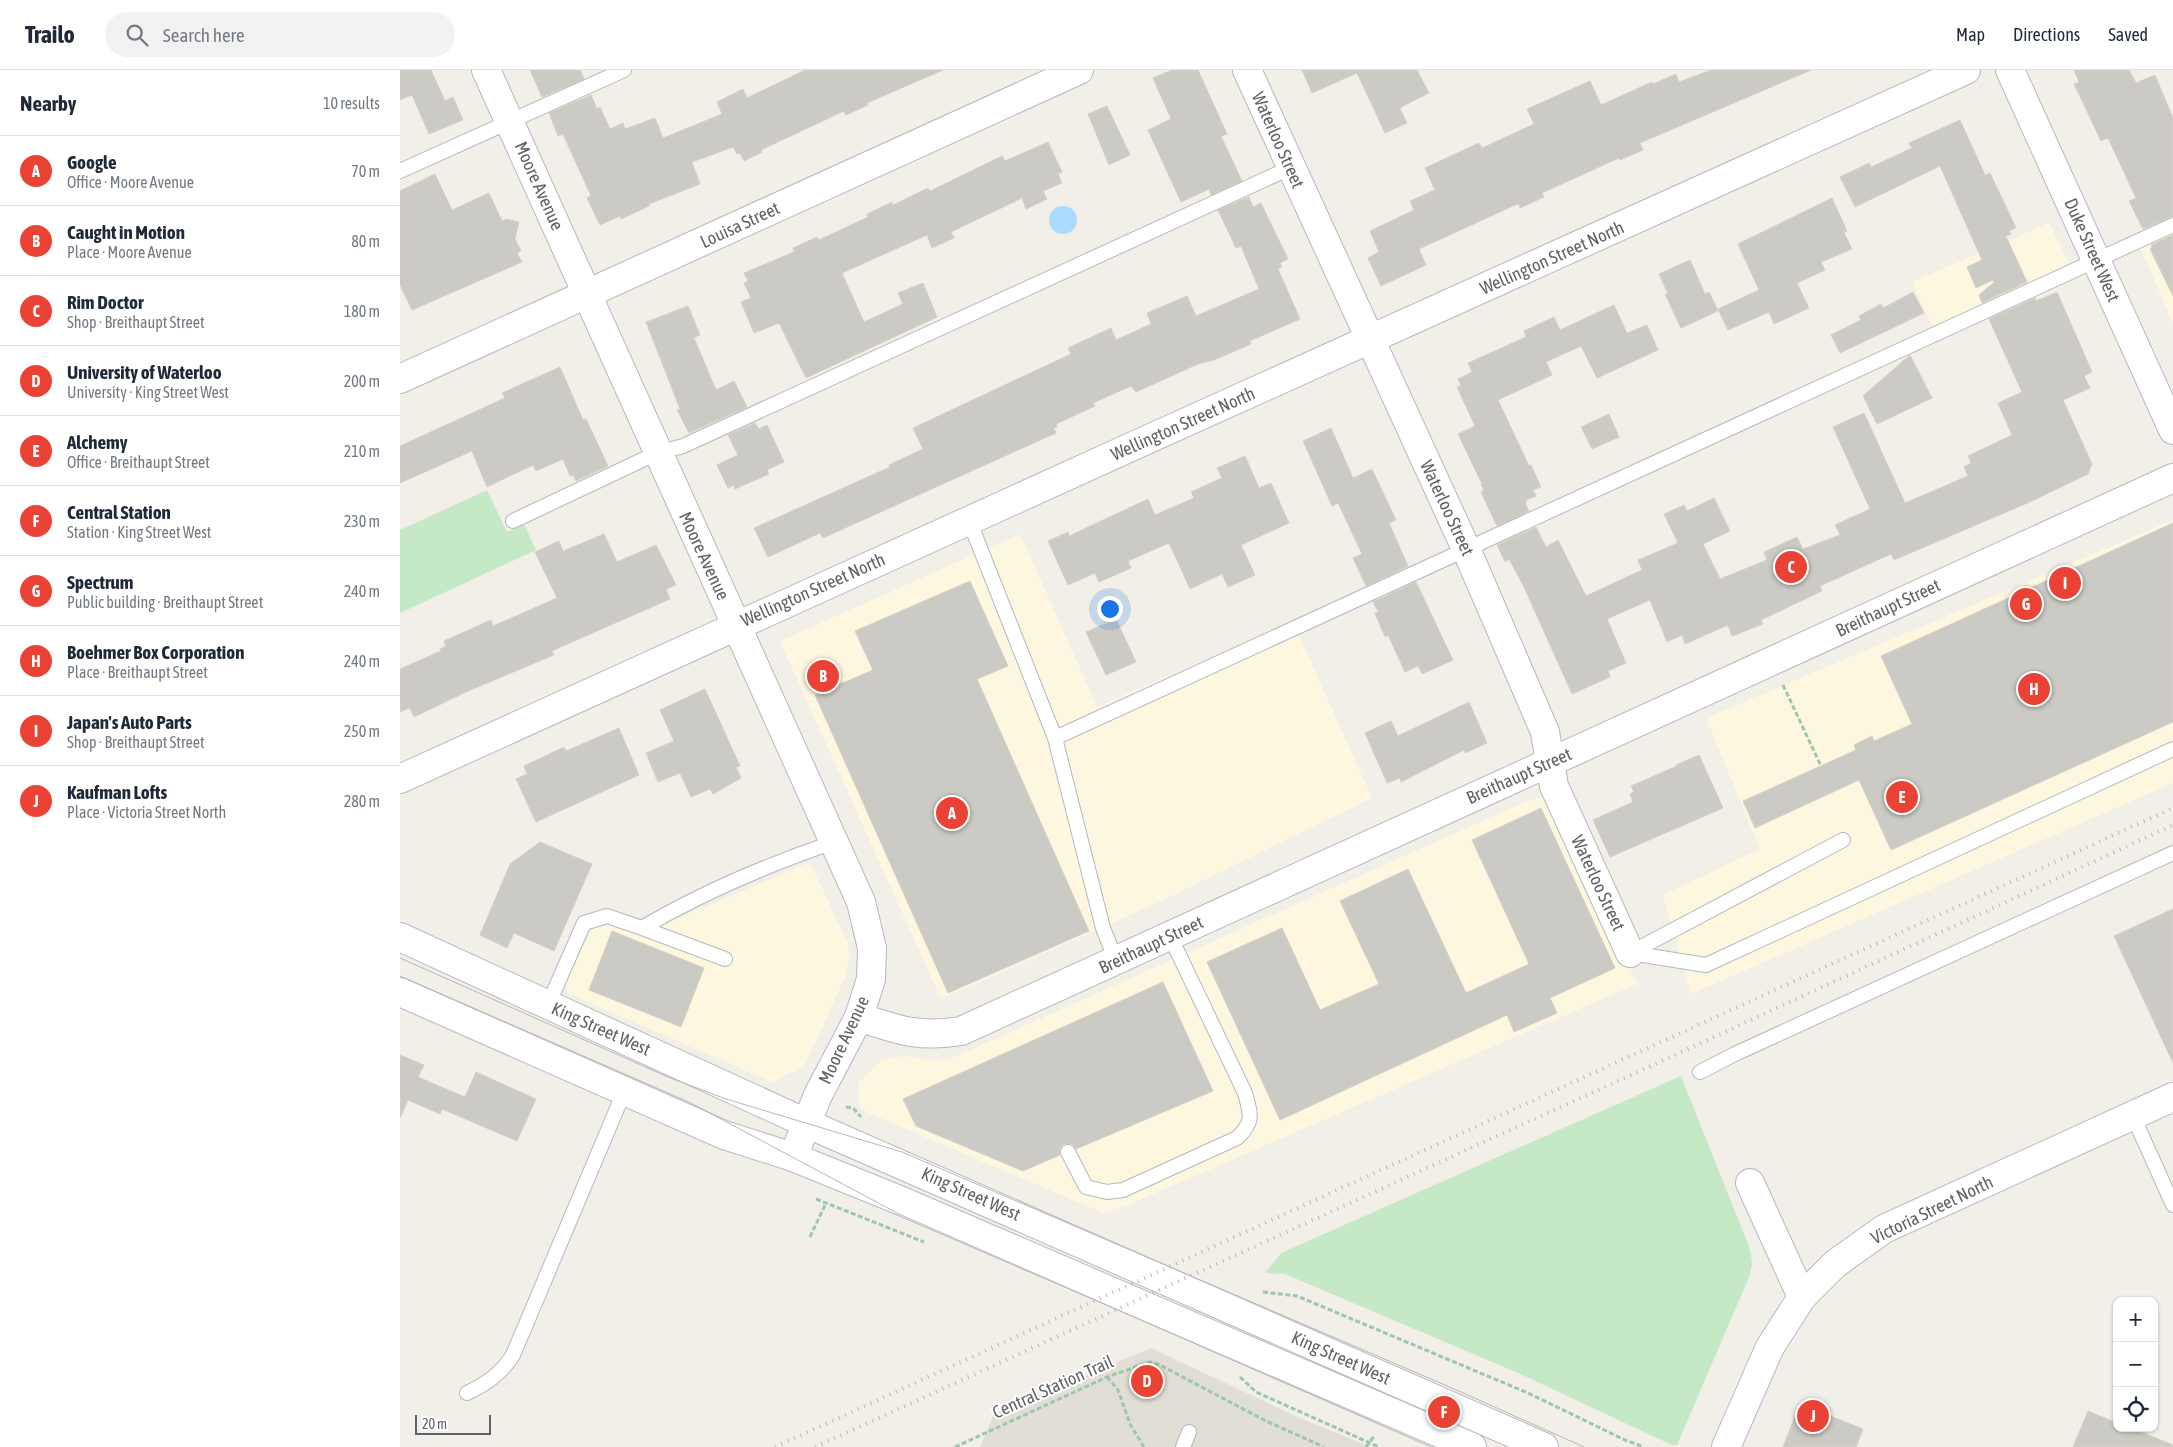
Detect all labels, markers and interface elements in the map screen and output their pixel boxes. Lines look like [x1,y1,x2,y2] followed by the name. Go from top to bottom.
[105,12,455,57] search box
[25,21,75,48] text: Trailo
[123,21,151,49] icon: search
[163,24,245,46] text: Search here
[1956,24,1985,45] text: Map
[2013,24,2080,45] text: Directions
[2108,24,2148,45] text: Saved
[1248,89,1309,191] street label: Waterloo Street
[20,91,76,115] text: Nearby
[323,94,380,112] text: 10 results
[511,138,568,233] street label: Moore Avenue
[67,151,117,173] text: Google
[32,162,40,180] text: A
[351,162,380,180] text: 70 m
[67,173,194,191] text: Office · Moore Avenue
[2060,195,2125,305] street label: Duke Street West
[697,197,783,252] street label: Louisa Street
[1476,216,1627,299] street label: Wellington Street North
[67,221,185,243] text: Caught in Motion
[32,232,40,250] text: B
[351,232,380,250] text: 80 m
[67,243,192,261] text: Place · Moore Avenue
[67,291,144,313] text: Rim Doctor
[32,302,40,320] text: C
[344,302,380,320] text: 180 m
[67,313,205,331] text: Shop · Breithaupt Street
[67,361,222,383] text: University of Waterloo
[32,372,40,390] text: D
[344,372,380,390] text: 200 m
[1107,382,1258,465] street label: Wellington Street North
[67,383,229,401] text: University · King Street West
[67,431,128,453] text: Alchemy
[33,442,39,460] text: E
[344,442,380,460] text: 210 m
[67,453,210,471] text: Office · Breithaupt Street
[1416,457,1479,559] street label: Waterloo Street
[67,501,171,523] text: Central Station
[675,508,734,603] street label: Moore Avenue
[33,512,39,530] text: F
[344,512,380,530] text: 230 m
[67,523,211,541] text: Station · King Street West
[737,548,888,631] street label: Wellington Street North
[1775,548,1807,586] pin: C
[2049,564,2081,602] pin: I
[67,571,133,593] text: Spectrum
[1832,574,1943,641] street label: Breithaupt Street
[32,582,40,600] text: G
[344,582,380,600] text: 240 m
[2010,585,2042,623] pin: G
[67,593,263,611] text: Public building · Breithaupt Street
[1097,596,1123,622] your location
[67,641,244,663] text: Boehmer Box Corporation
[31,652,41,670] text: H
[344,652,380,670] text: 240 m
[807,657,839,695] pin: B
[67,663,208,681] text: Place · Breithaupt Street
[2018,670,2050,708] pin: H
[67,711,192,733] text: Japan's Auto Parts
[34,722,38,740] text: I
[344,722,380,740] text: 250 m
[67,733,205,751] text: Shop · Breithaupt Street
[1463,743,1575,808] street label: Breithaupt Street
[1886,778,1918,816] pin: E
[67,781,167,803] text: Kaufman Lofts
[33,792,39,810] text: J
[344,792,380,810] text: 280 m
[936,794,968,832] pin: A
[67,803,226,821] text: Place · Victoria Street North
[1567,832,1630,934] street label: Waterloo Street
[1095,911,1206,978] street label: Breithaupt Street
[814,992,873,1087] street label: Moore Avenue
[548,997,654,1060] street label: King Street West
[918,1162,1024,1225] street label: King Street West
[1867,1171,1996,1248] street label: Victoria Street North
[2113,1297,2158,1432] map controls
[2113,1297,2158,1342] button: +
[1288,1326,1394,1389] street label: King Street West
[2113,1342,2158,1387] button: −
[989,1350,1117,1423] street label: Central Station Trail
[1131,1362,1163,1400] pin: D
[2113,1387,2158,1432] button: locate
[1428,1393,1460,1431] pin: F
[1797,1397,1829,1435] pin: J
[415,1412,491,1435] scale bar
[422,1416,447,1432] text: 20 m

